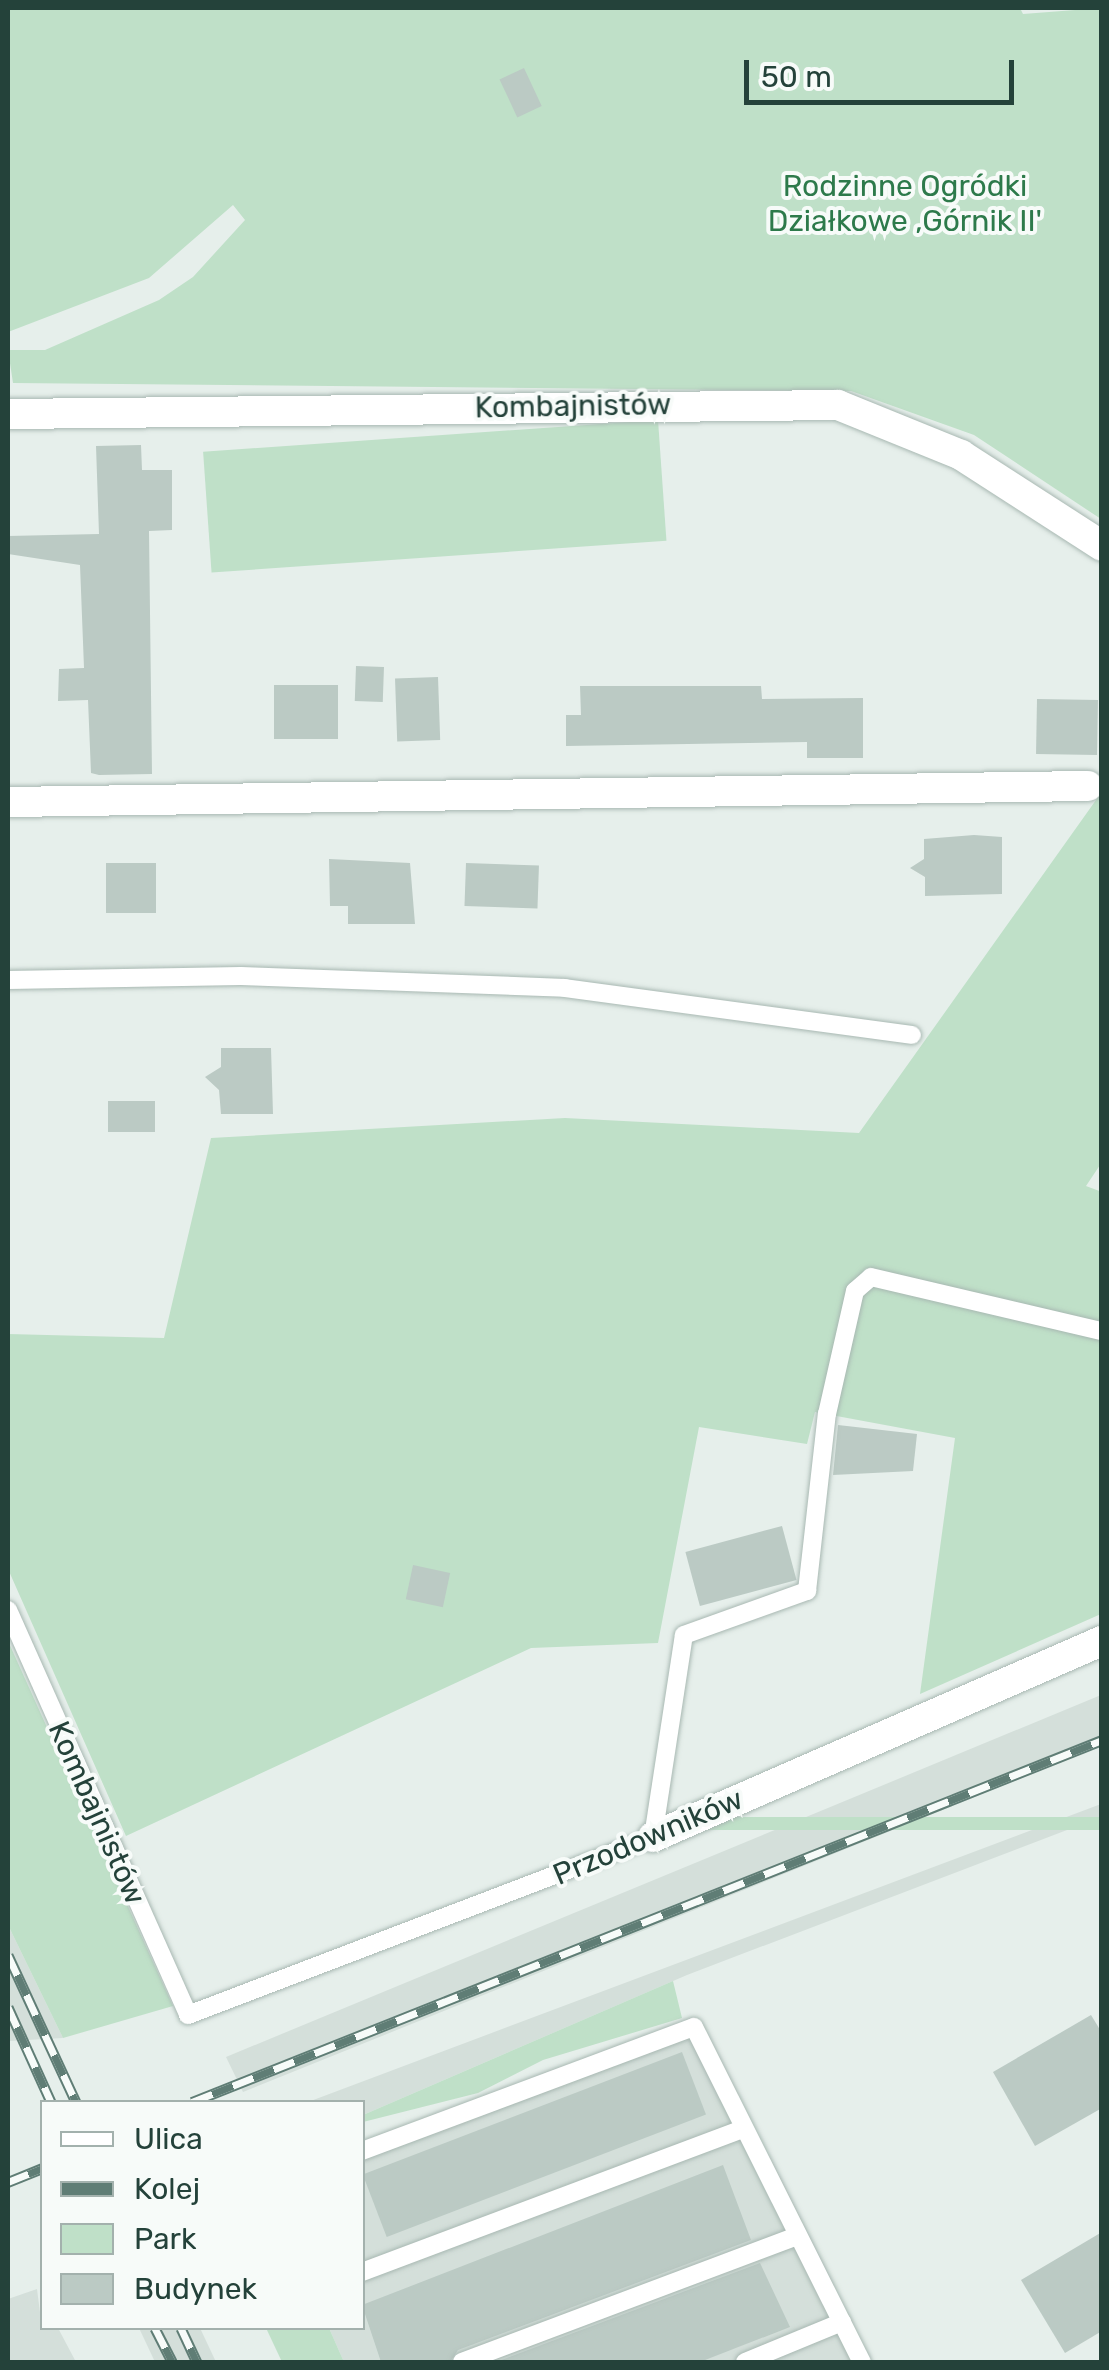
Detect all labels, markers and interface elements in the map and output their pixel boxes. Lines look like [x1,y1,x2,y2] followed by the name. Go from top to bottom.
[749,40,1019,102] scale bar
[761,59,832,95] text: 50 m
[768,168,1042,238] park label: Rodzinne Ogródki Działkowe ,Górnik II'
[474,386,672,426] street label: Kombajnistów
[41,1716,153,1910] street label: Kombajnistów
[548,1781,748,1893] street label: Przodowników
[40,2100,365,2330] legend
[134,2121,203,2157] text: Ulica
[134,2171,200,2207] text: Kolej
[134,2221,196,2257] text: Park
[134,2271,257,2307] text: Budynek

